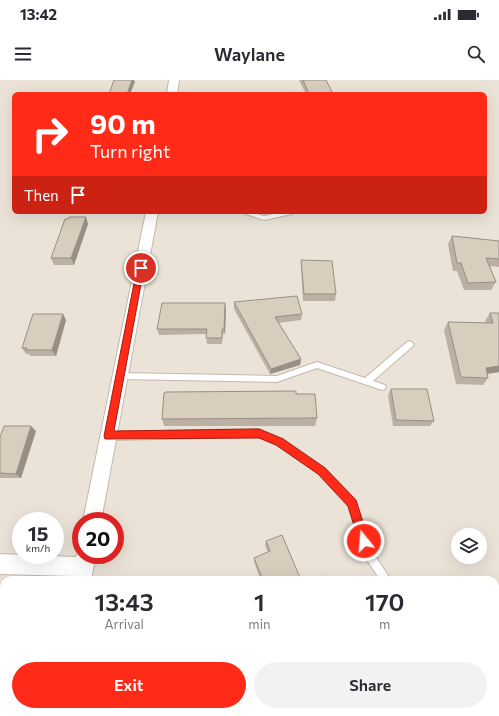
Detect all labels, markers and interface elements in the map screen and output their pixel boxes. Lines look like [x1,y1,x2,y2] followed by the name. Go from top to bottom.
[20,5,57,23] text: 13:42
[12,43,34,65] icon: menu
[214,43,285,65] text: Waylane
[465,43,487,65] icon: search
[90,106,156,140] text: 90 m
[24,108,76,160] icon: right
[90,140,170,162] text: Turn right
[67,184,89,206] icon: arrive
[24,186,59,204] text: Then
[124,251,158,285] pin
[130,257,152,279] icon: arrive
[72,512,124,564] speed limit sign: 20
[343,520,385,562] position arrow
[28,521,48,545] text: 15
[451,528,487,564] map controls
[451,528,487,564] button: layers
[26,542,50,554] text: km/h
[95,587,154,616] text: 13:43
[254,587,265,616] text: 1
[365,587,404,616] text: 170
[104,616,144,632] text: Arrival
[248,616,270,632] text: min
[379,616,390,632] text: m
[12,662,246,708] button: Exit
[254,662,487,708] button: Share

